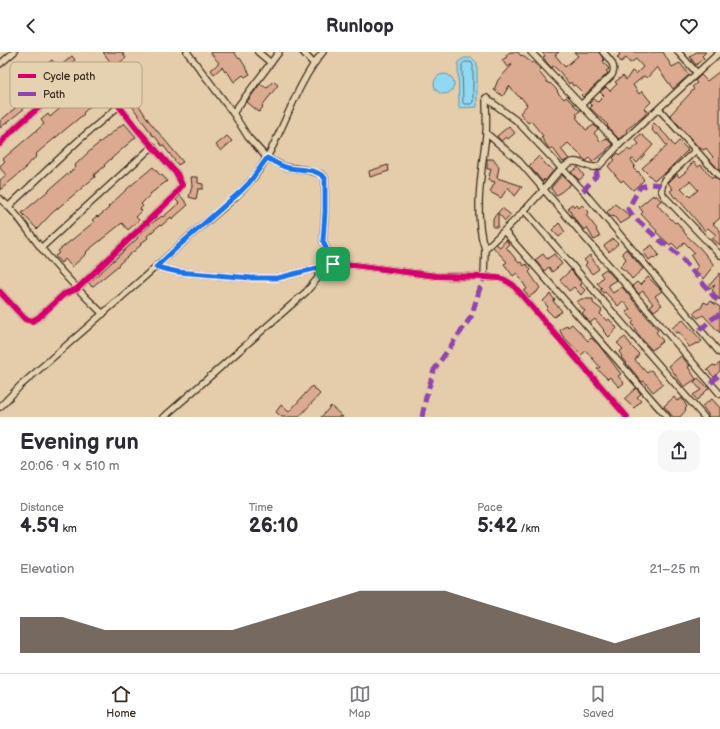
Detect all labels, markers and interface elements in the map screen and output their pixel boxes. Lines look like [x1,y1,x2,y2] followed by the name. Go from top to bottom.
[20,15,42,37] icon: back
[678,15,700,37] icon: heart
[326,16,394,37] text: Runloop
[10,62,142,108] legend
[43,70,95,83] text: Cycle path
[43,88,65,101] text: Path
[316,247,350,281] pin
[322,253,344,275] icon: arrive
[20,429,139,456] text: Evening run
[658,430,700,472] button: share
[20,458,120,474] text: 20:06 · 9 × 510 m
[20,501,64,514] text: Distance
[249,501,273,514] text: Time
[477,501,502,514] text: Pace
[20,514,59,538] text: 4.59
[249,514,298,538] text: 26:10
[477,514,517,538] text: 5:42
[59,522,77,535] text: km
[517,522,540,535] text: /km
[20,561,74,577] text: Elevation
[650,561,700,577] text: 21–25 m
[106,683,136,720] tab: Home
[348,683,371,720] tab: Map
[583,683,614,720] tab: Saved

